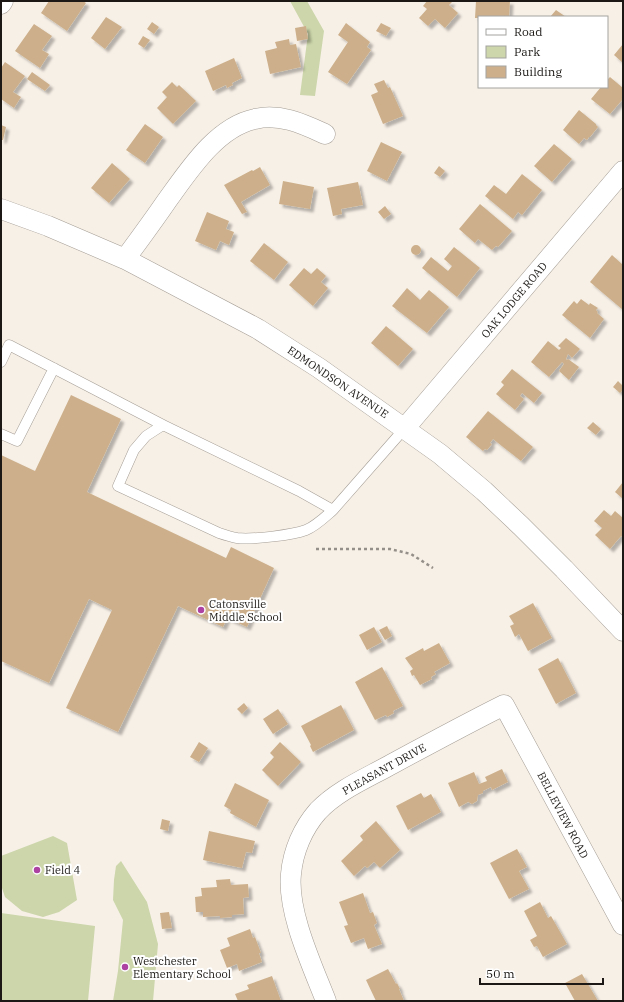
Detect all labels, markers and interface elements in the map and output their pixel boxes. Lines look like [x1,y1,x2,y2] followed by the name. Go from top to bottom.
[478,16,608,88] legend
[514,24,543,39] text: Road
[514,44,540,59] text: Park
[514,64,562,79] text: Building
[478,259,550,341] street label: OAK LODGE ROAD
[285,343,391,421] street label: EDMONDSON AVENUE
[209,597,282,624] place label: Catonsville Middle School
[196,605,206,615] marker: Catonsville Middle School
[340,740,428,798] street label: PLEASANT DRIVE
[534,769,592,861] street label: BELLEVIEW ROAD
[45,863,81,877] place label: Field 4
[32,865,42,875] marker: Field 4
[133,954,231,981] place label: Westchester Elementary School
[480,960,603,986] scale bar
[120,962,130,972] marker: Westchester Elementary School
[486,966,515,981] text: 50 m

